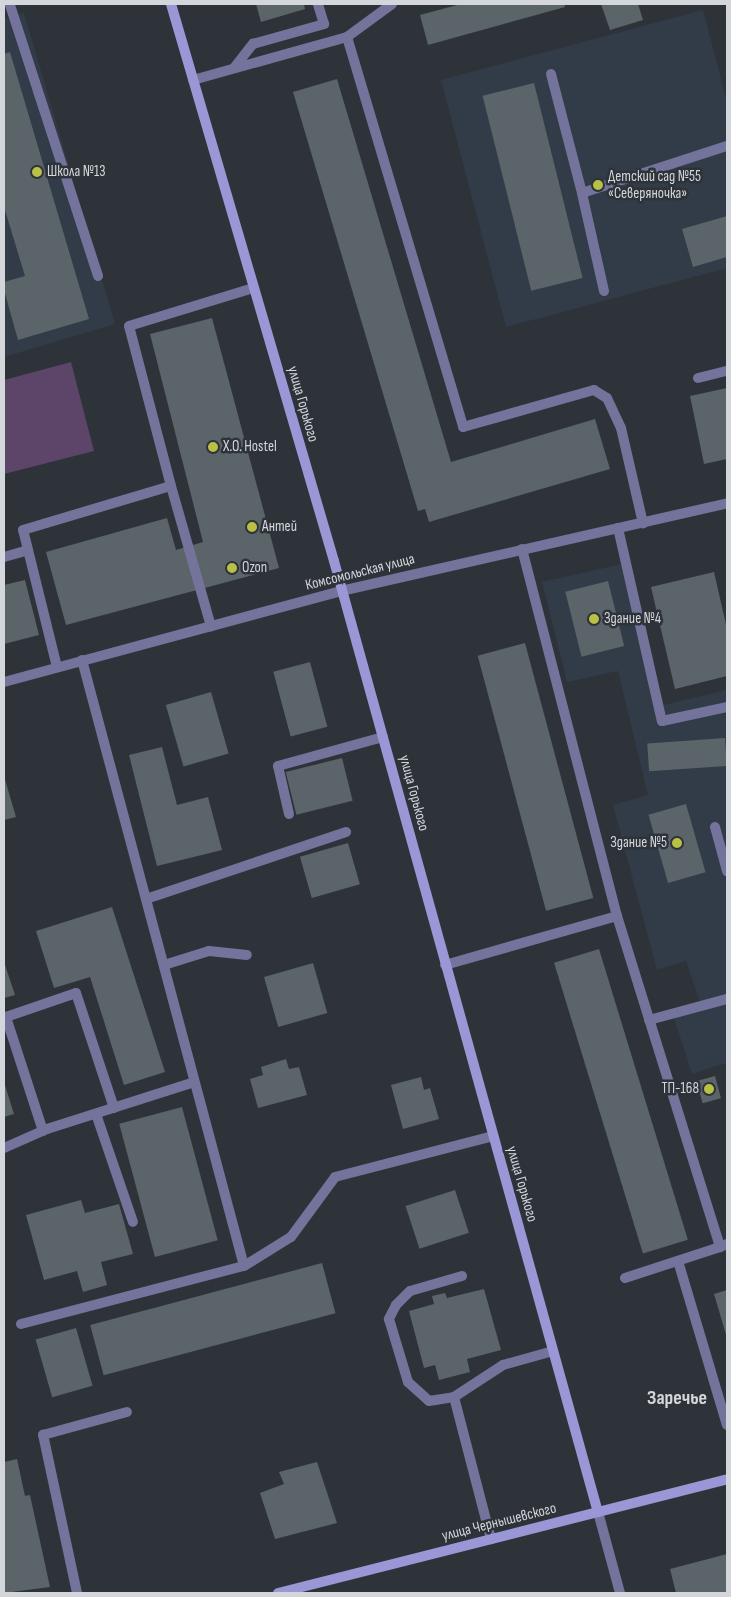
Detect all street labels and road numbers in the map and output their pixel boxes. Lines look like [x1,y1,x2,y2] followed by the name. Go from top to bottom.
[284,364,322,444] street label: улица Горького
[304,550,416,594] street label: Комсомольская улица
[395,753,433,833] street label: улица Горького
[503,1144,541,1224] street label: улица Горького
[440,1499,558,1545] street label: улица Чернышевского

